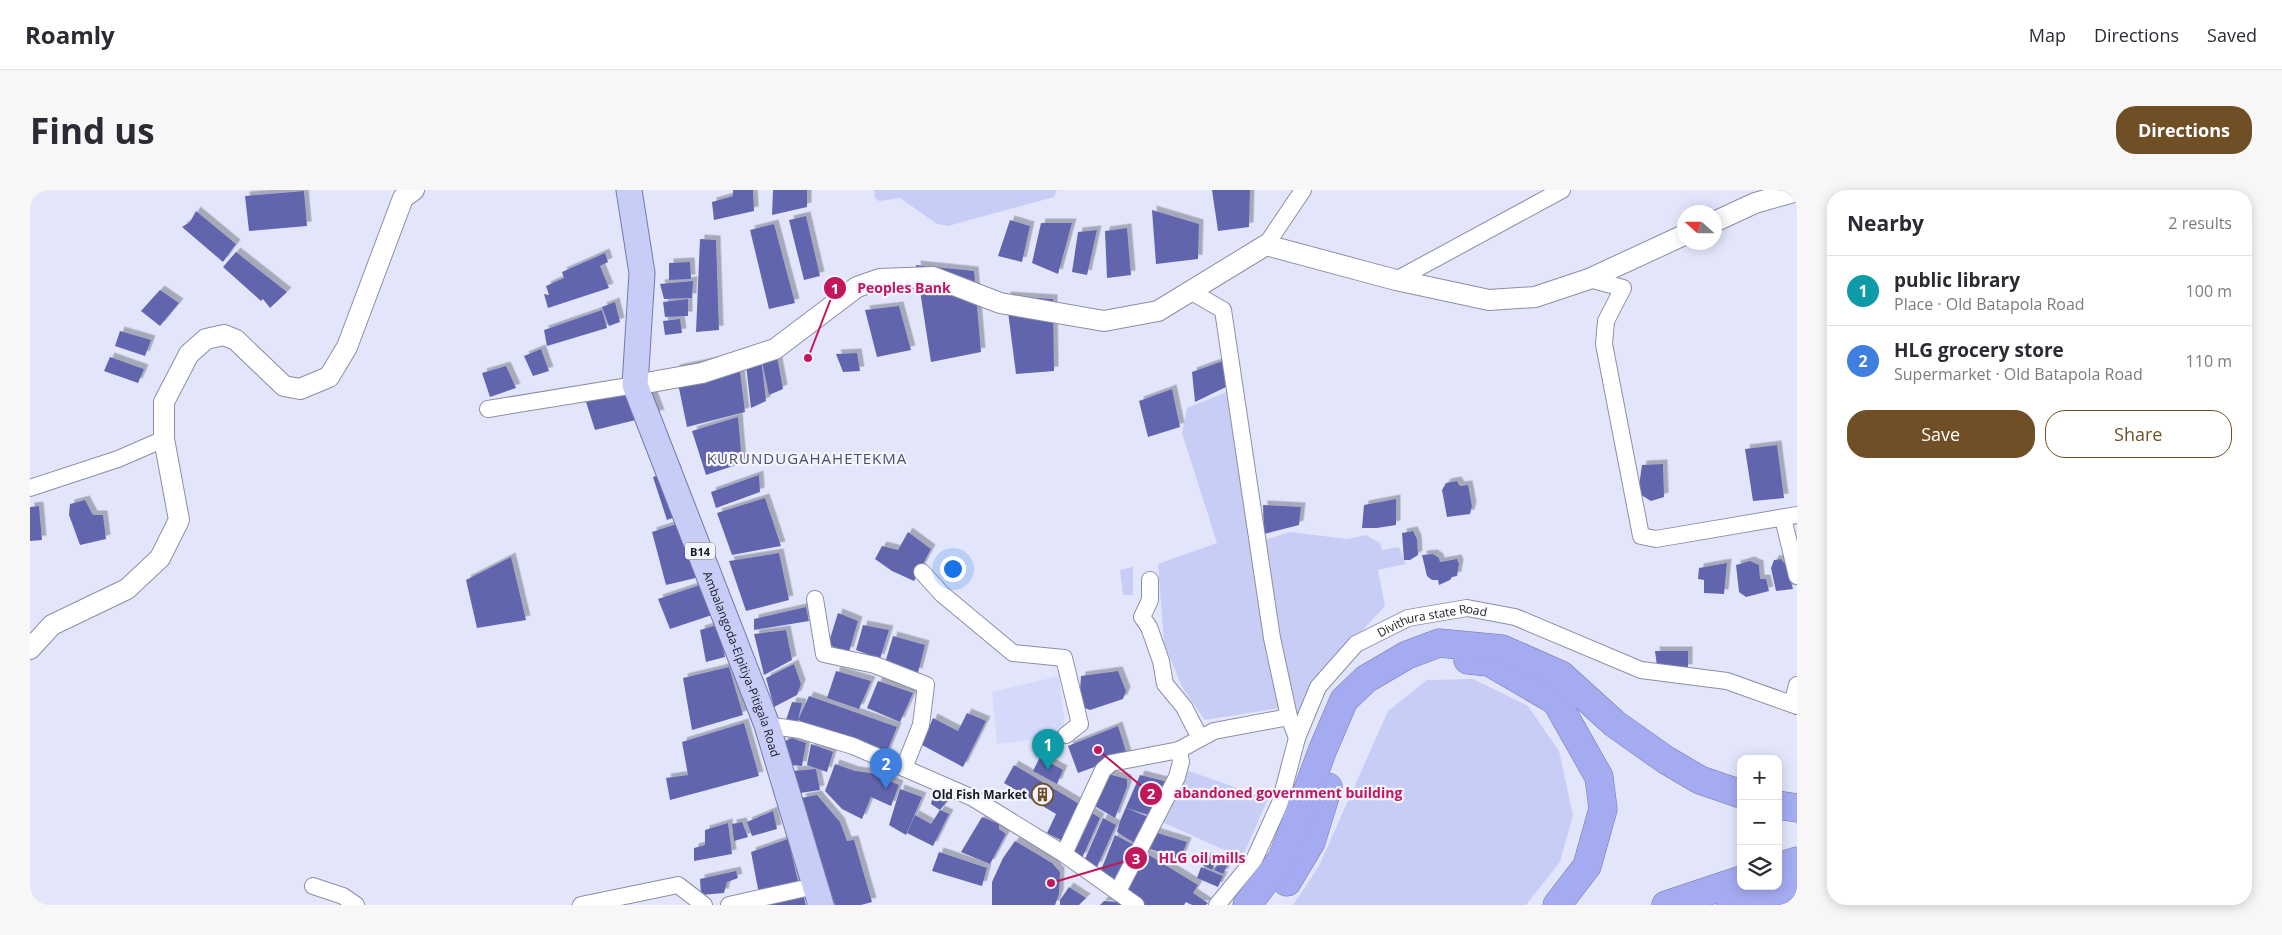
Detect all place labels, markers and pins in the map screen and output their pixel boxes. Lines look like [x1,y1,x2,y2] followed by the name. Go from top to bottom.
[823,274,961,303] callout: Peoples Bank
[1032,729,1064,770] pin: 1
[870,748,902,789] pin: 2
[1138,779,1412,808] callout: abandoned government building
[1031,782,1055,806] building icon: Old Fish Market
[932,786,1027,803] place label: Old Fish Market
[1124,844,1256,873] callout: HLG oil mills

